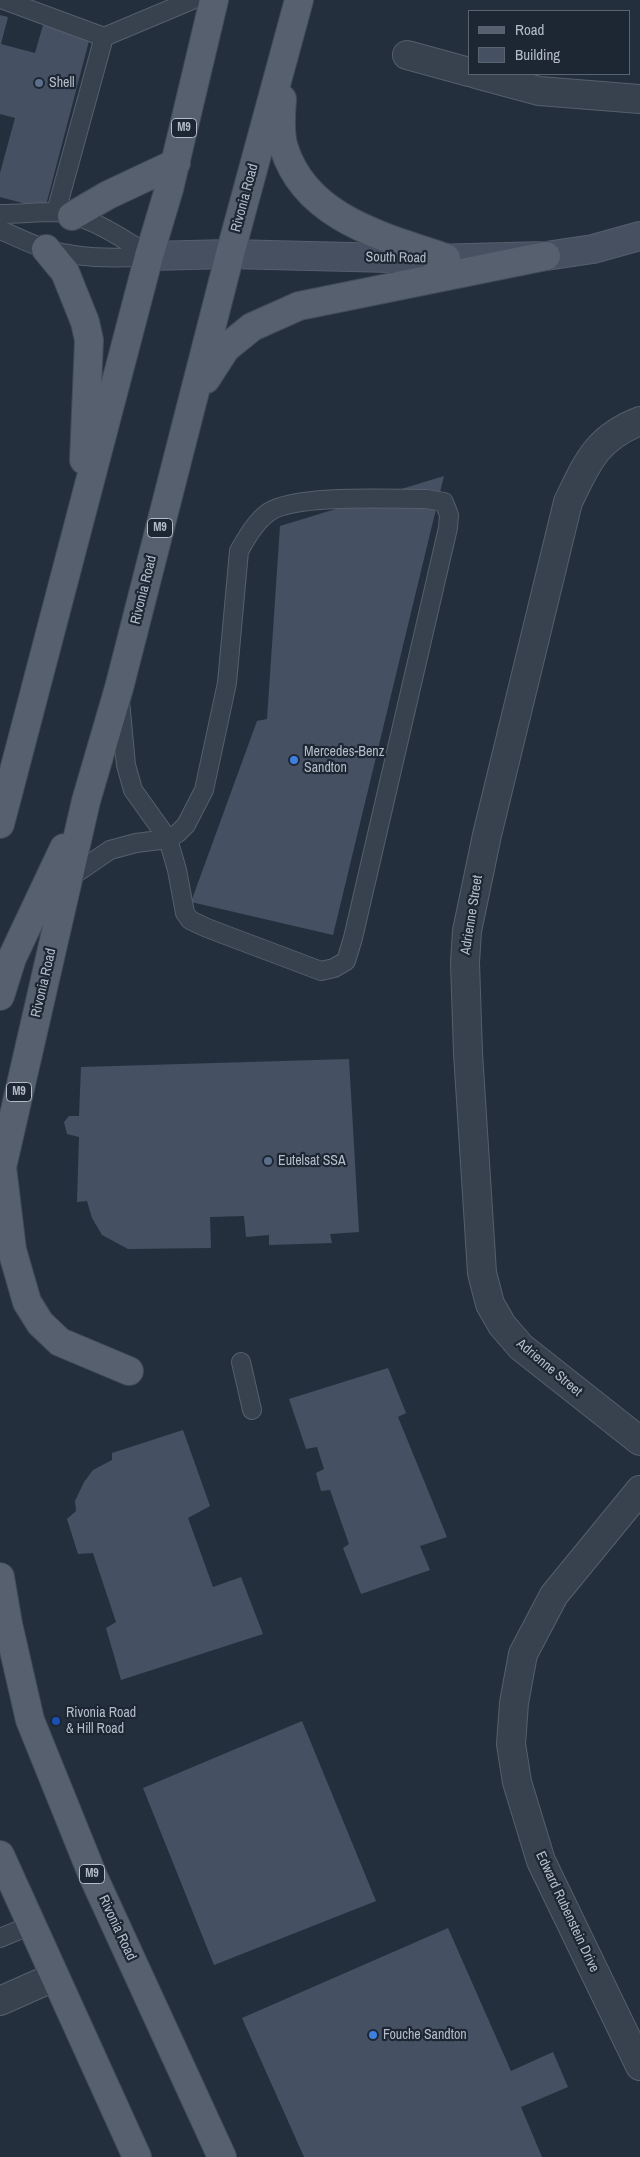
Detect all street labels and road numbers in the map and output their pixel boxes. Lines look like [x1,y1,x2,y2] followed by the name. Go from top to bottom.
[172,119,196,138] road number: M9
[228,162,262,234] street label: Rivonia Road
[366,249,426,267] street label: South Road
[148,518,172,538] road number: M9
[127,554,161,626] street label: Rivonia Road
[457,874,487,956] street label: Adrienne Street
[28,947,60,1019] street label: Rivonia Road
[6,1082,32,1102] road number: M9
[513,1336,585,1400] street label: Adrienne Street
[532,1849,602,1975] street label: Edward Rubenstein Drive
[80,1865,104,1884] road number: M9
[95,1893,139,1963] street label: Rivonia Road

